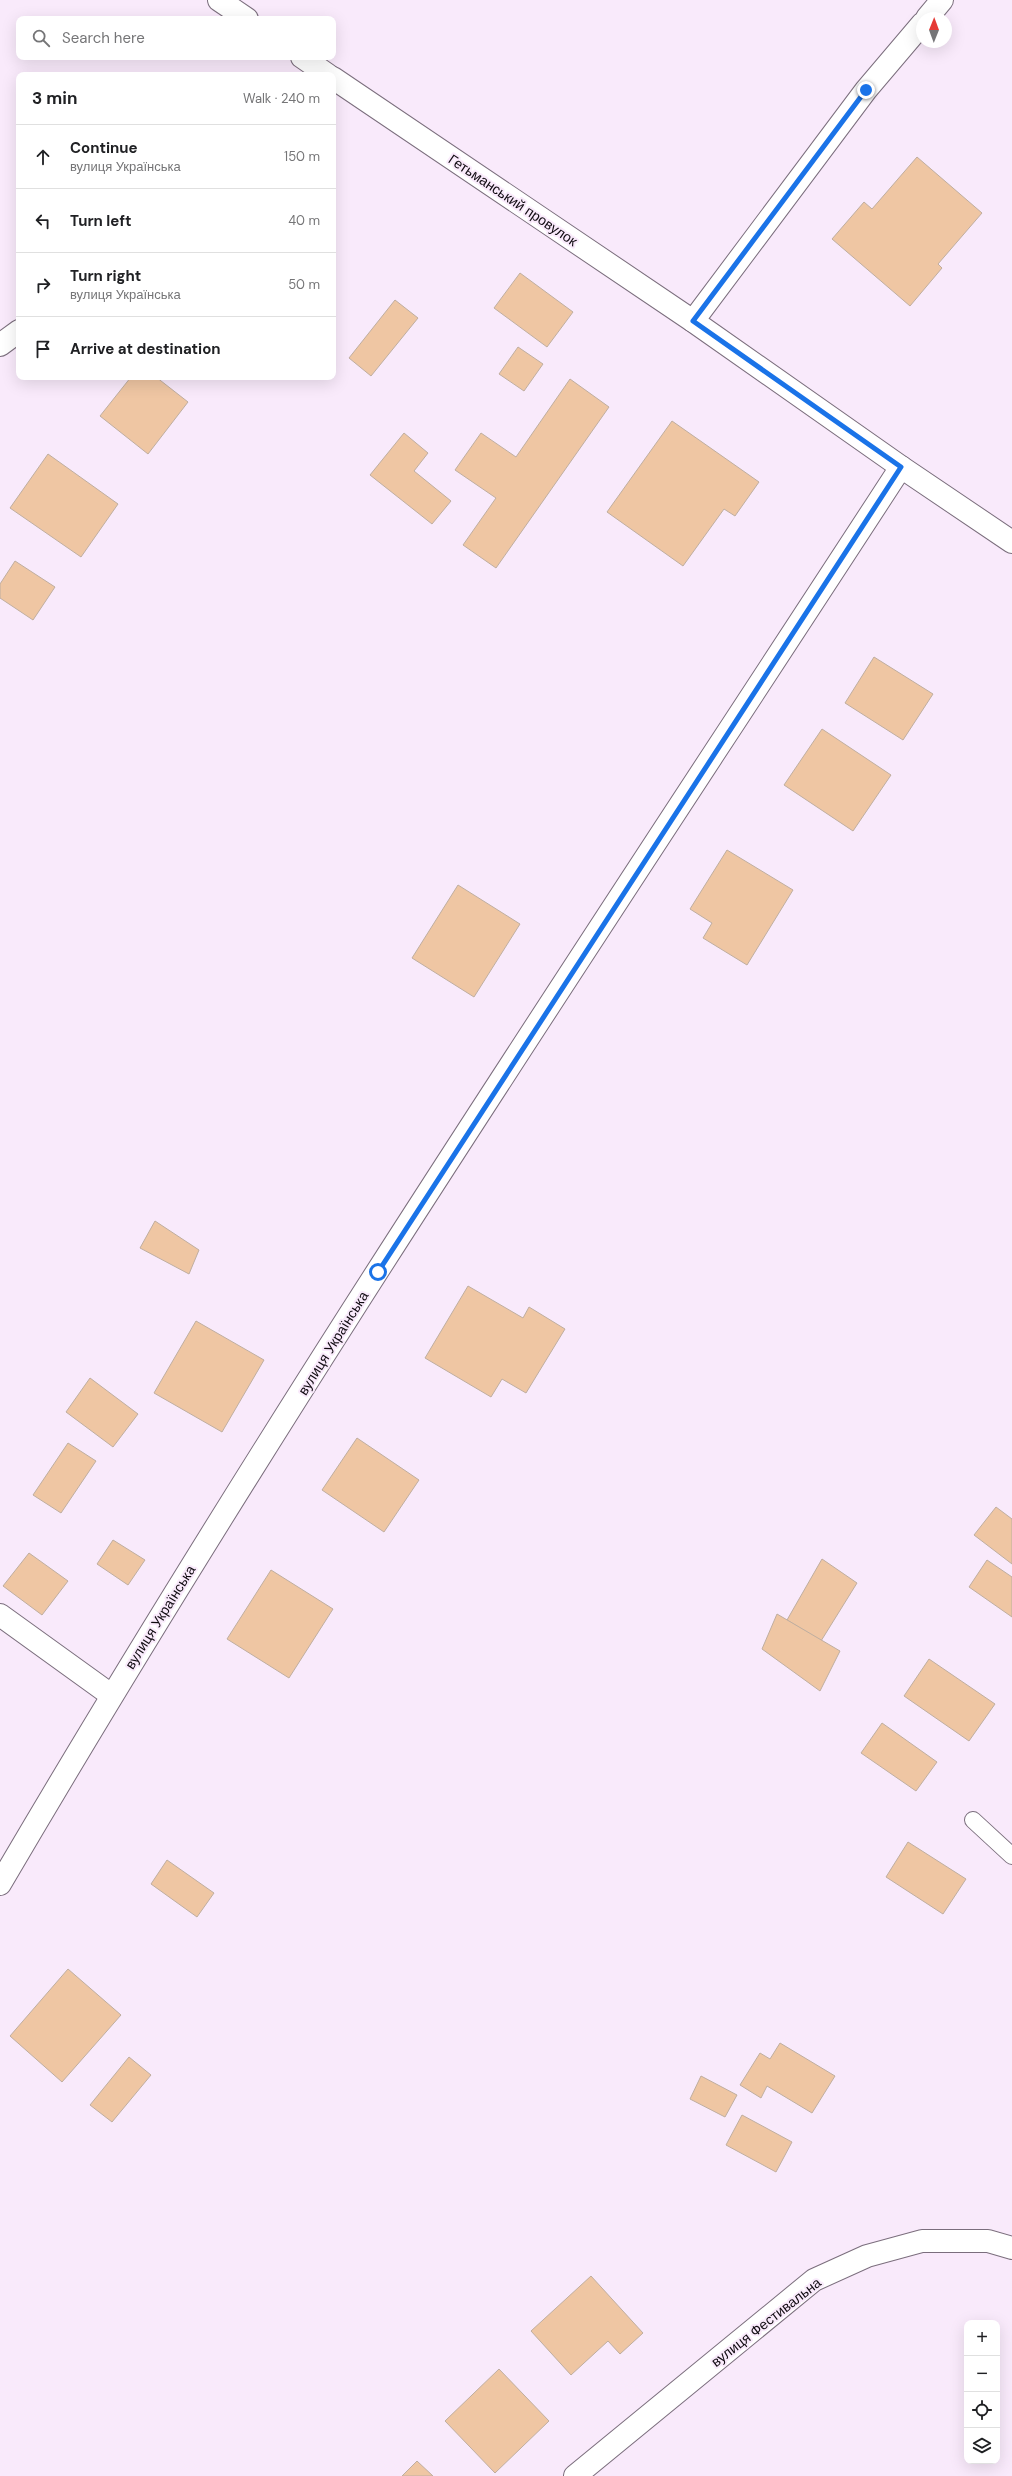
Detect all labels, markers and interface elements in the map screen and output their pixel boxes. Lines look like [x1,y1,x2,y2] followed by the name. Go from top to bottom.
[916,12,952,48] north arrow
[16,16,336,60] search box
[30,27,52,49] icon: search
[62,28,145,48] text: Search here
[857,81,875,99] route end
[32,87,77,109] text: 3 min
[243,90,320,107] text: Walk · 240 m
[70,138,138,158] text: Continue
[32,146,54,168] icon: ahead
[284,148,320,165] text: 150 m
[445,150,582,250] street label: Гетьманський провулок
[70,158,181,175] text: вулиця Українська
[32,210,54,232] icon: left
[70,211,131,231] text: Turn left
[288,212,320,229] text: 40 m
[70,266,141,286] text: Turn right
[32,274,54,296] icon: right
[288,276,320,293] text: 50 m
[70,286,181,303] text: вулиця Українська
[32,338,54,360] icon: arrive
[70,339,221,359] text: Arrive at destination
[369,1263,387,1281] route start
[294,1287,372,1398] street label: вулиця Українська
[121,1561,199,1672] street label: вулиця Українська
[707,2273,825,2371] street label: вулиця Фестивальна
[964,2320,1000,2464] map controls
[964,2320,1000,2356] button: +
[964,2356,1000,2392] button: −
[964,2392,1000,2428] button: locate
[964,2428,1000,2464] button: layers

